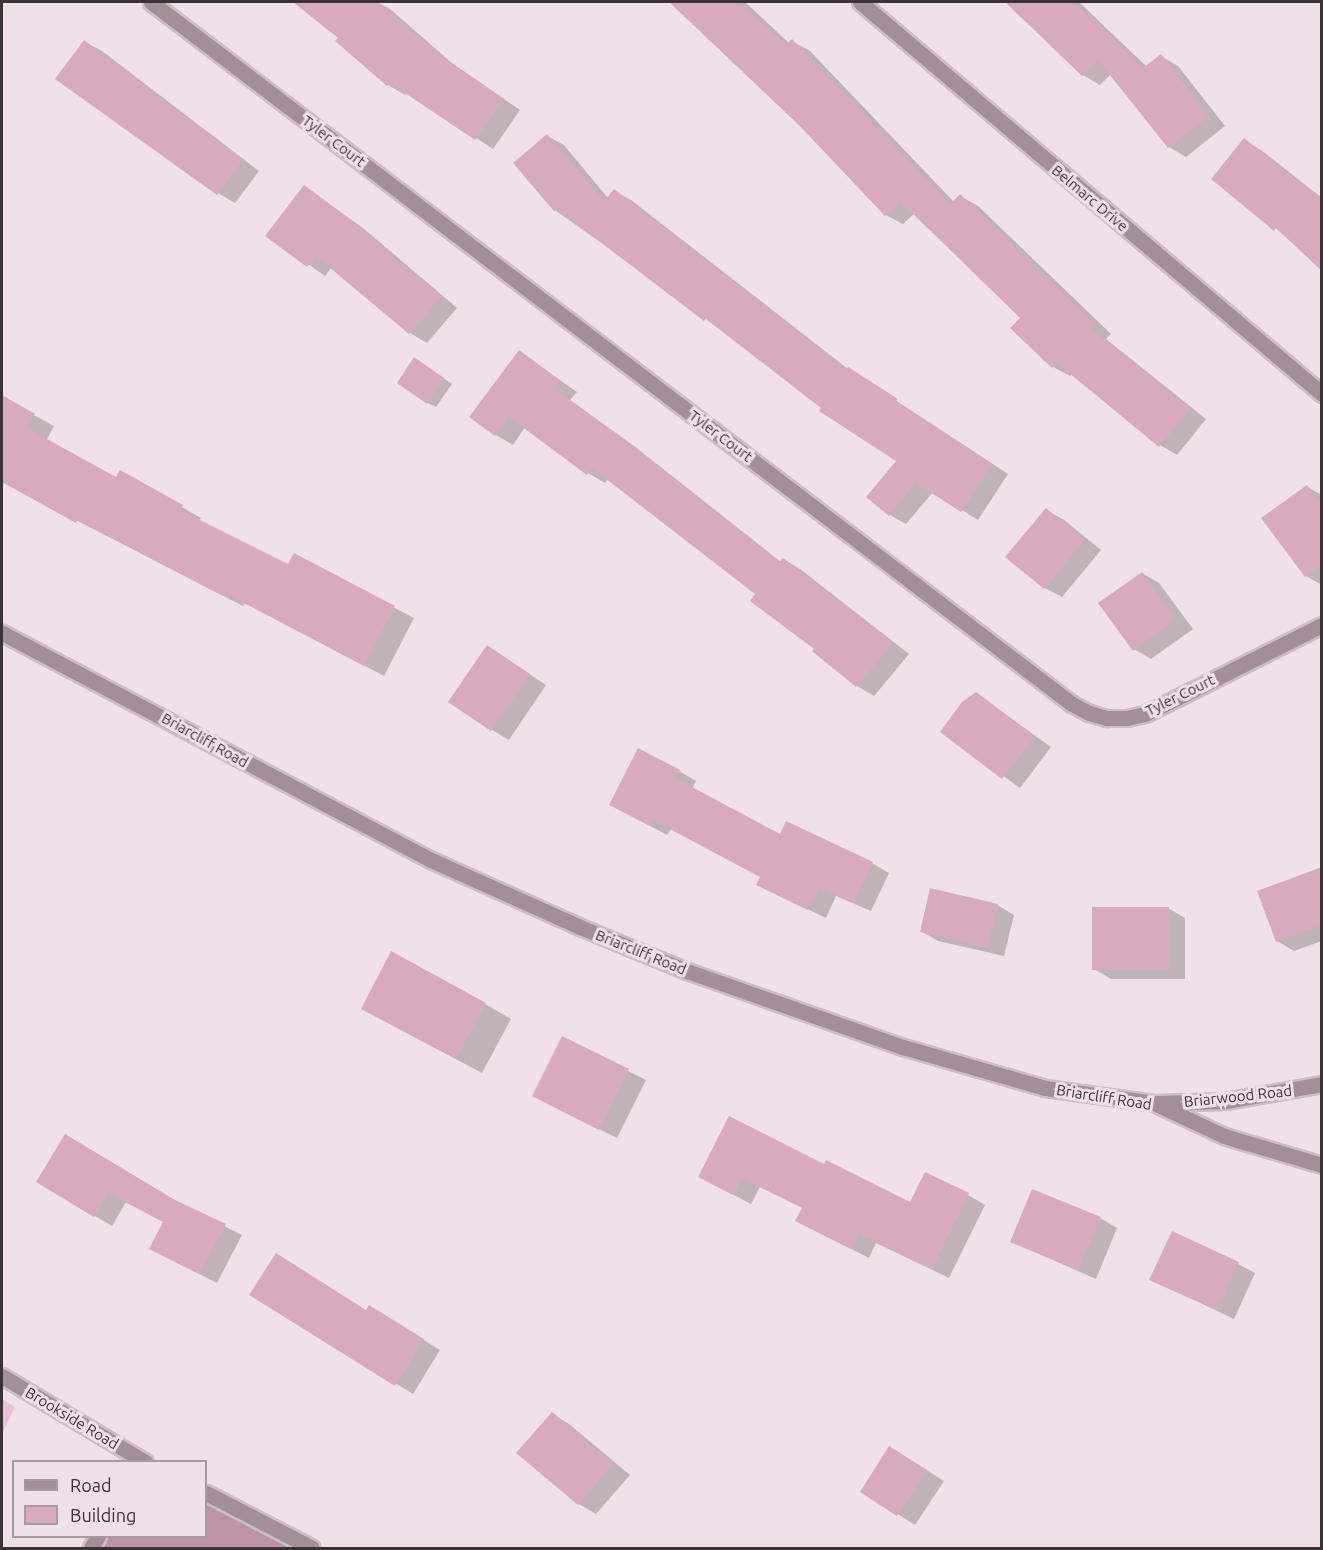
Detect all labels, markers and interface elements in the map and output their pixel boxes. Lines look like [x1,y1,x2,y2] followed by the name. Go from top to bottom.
[299,111,369,171] street label: Tyler Court
[1048,161,1132,235] street label: Belmarc Drive
[686,406,756,466] street label: Tyler Court
[1142,671,1218,719] street label: Tyler Court
[159,709,251,771] street label: Briarcliff Road
[593,926,689,978] street label: Briarcliff Road
[1055,1081,1153,1113] street label: Briarcliff Road
[1183,1081,1293,1111] street label: Briarwood Road
[22,1383,122,1453] street label: Brookside Road
[12,1460,207,1538] legend
[70,1475,112,1495] text: Road
[70,1505,136,1525] text: Building

